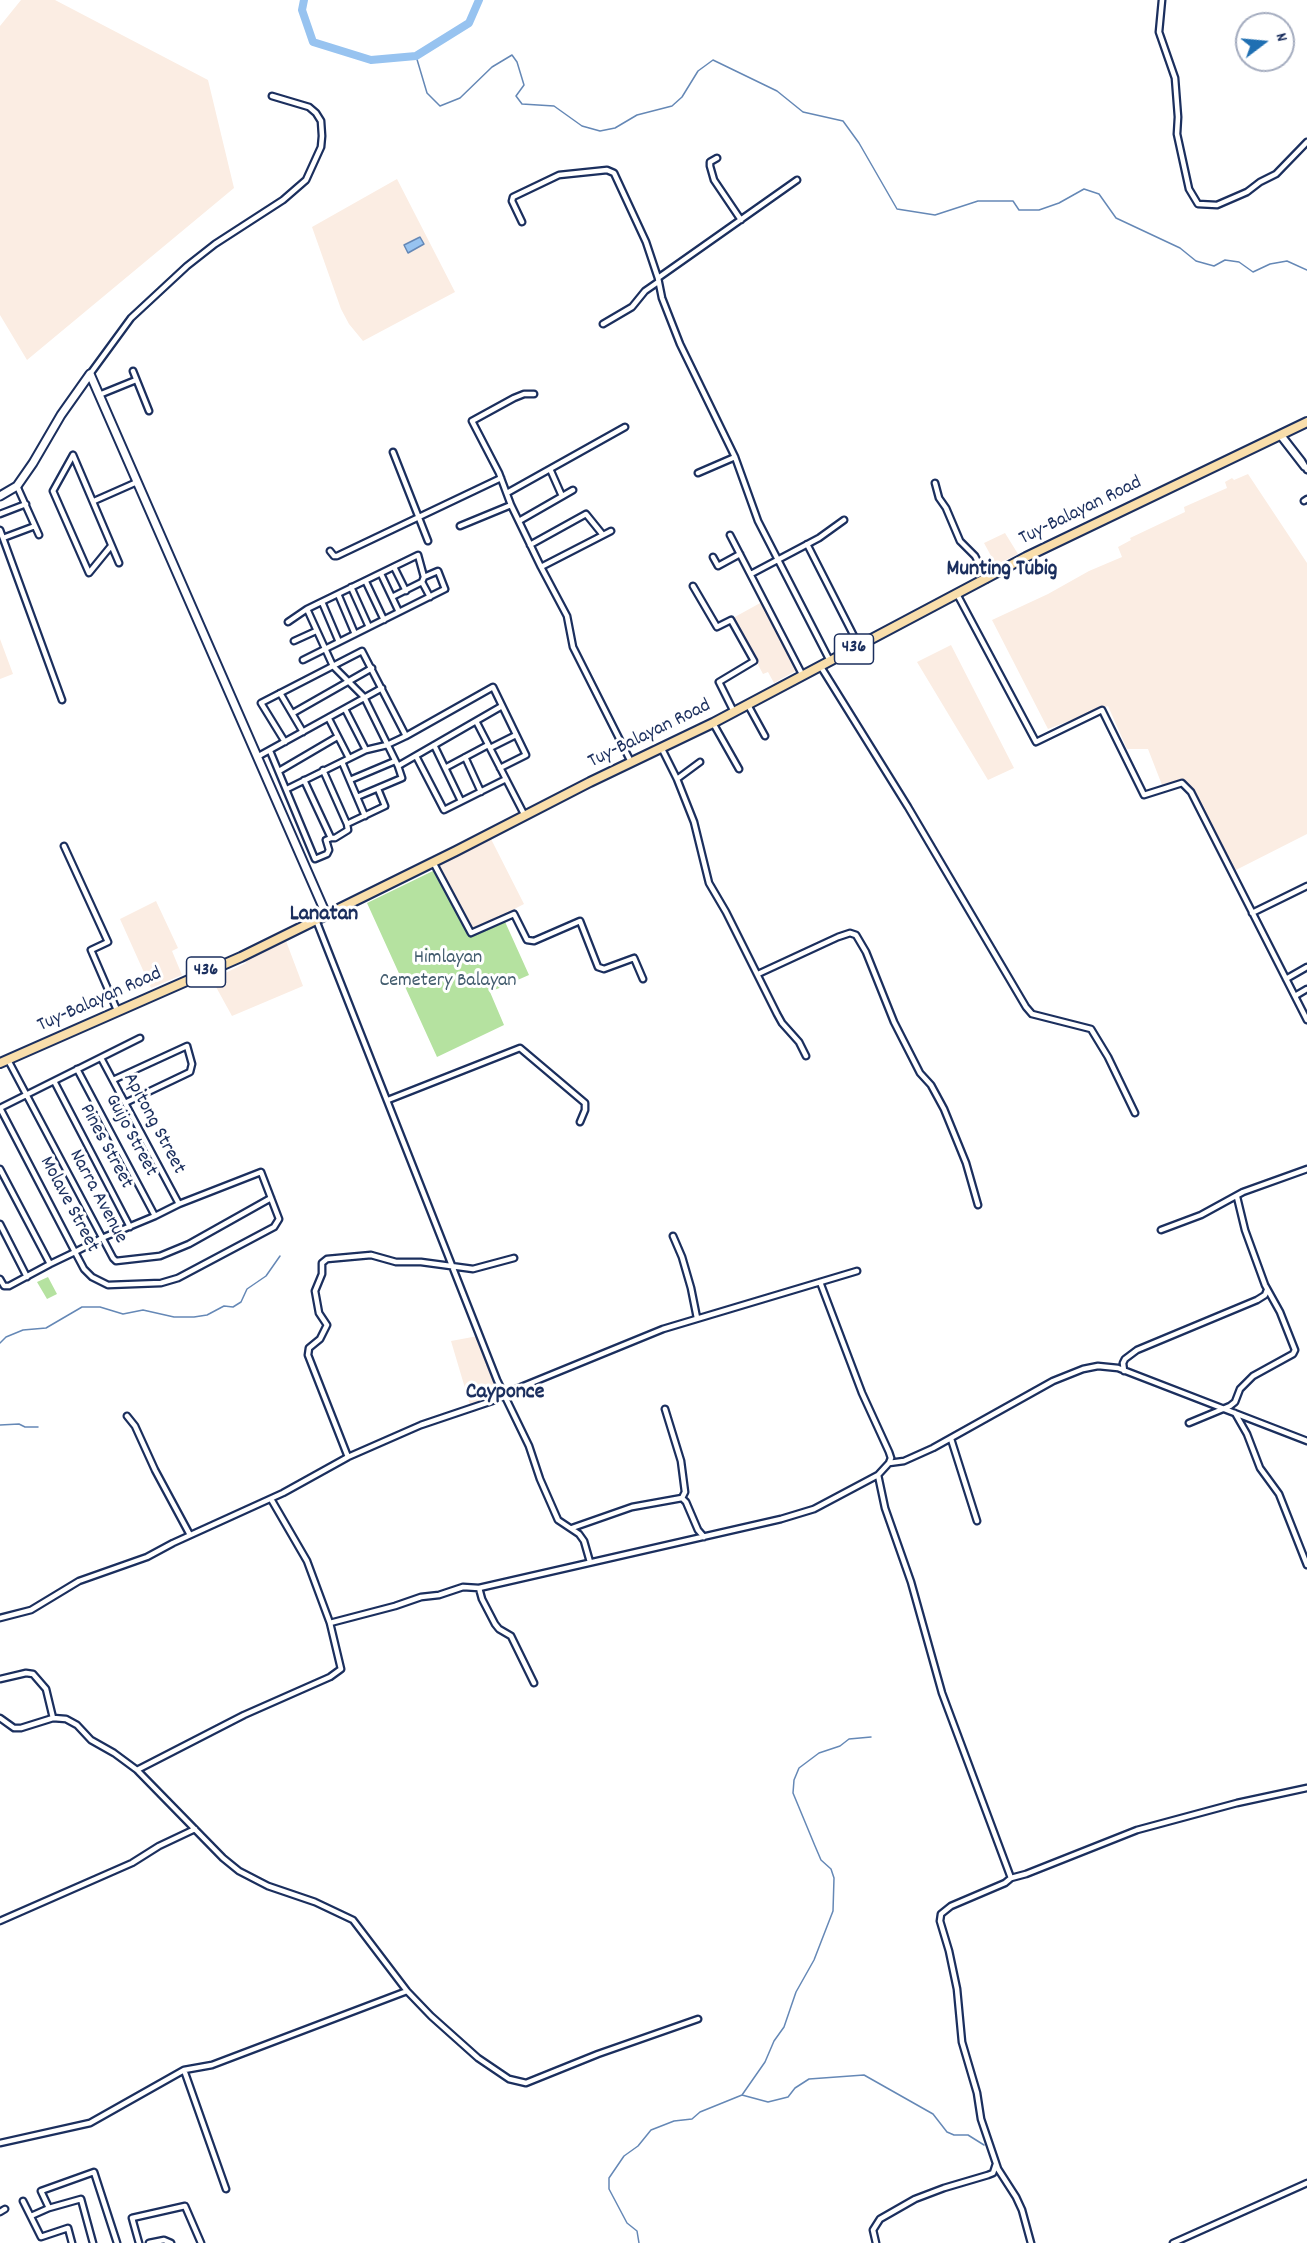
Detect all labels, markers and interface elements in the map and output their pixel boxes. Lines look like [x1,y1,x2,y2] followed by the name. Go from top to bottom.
[1235,12,1295,72] north arrow
[1269,30,1293,44] text: N
[1016,472,1146,552] street label: Tuy-Balayan Road
[947,558,1057,584] district label: Munting Tubig
[834,634,874,664] road number: 436
[585,695,715,775] street label: Tuy-Balayan Road
[290,903,358,929] district label: Lanatan
[379,947,517,994] park label: Himlayan Cemetery Balayan
[186,957,226,987] road number: 436
[34,963,166,1039] street label: Tuy-Balayan Road
[116,1069,190,1179] street label: Apitong Street
[98,1091,162,1181] street label: Guijo Street
[73,1101,137,1193] street label: Pines Street
[62,1146,132,1248] street label: Narra Avenue
[33,1153,103,1257] street label: Molave Street
[466,1381,544,1407] district label: Cayponce

